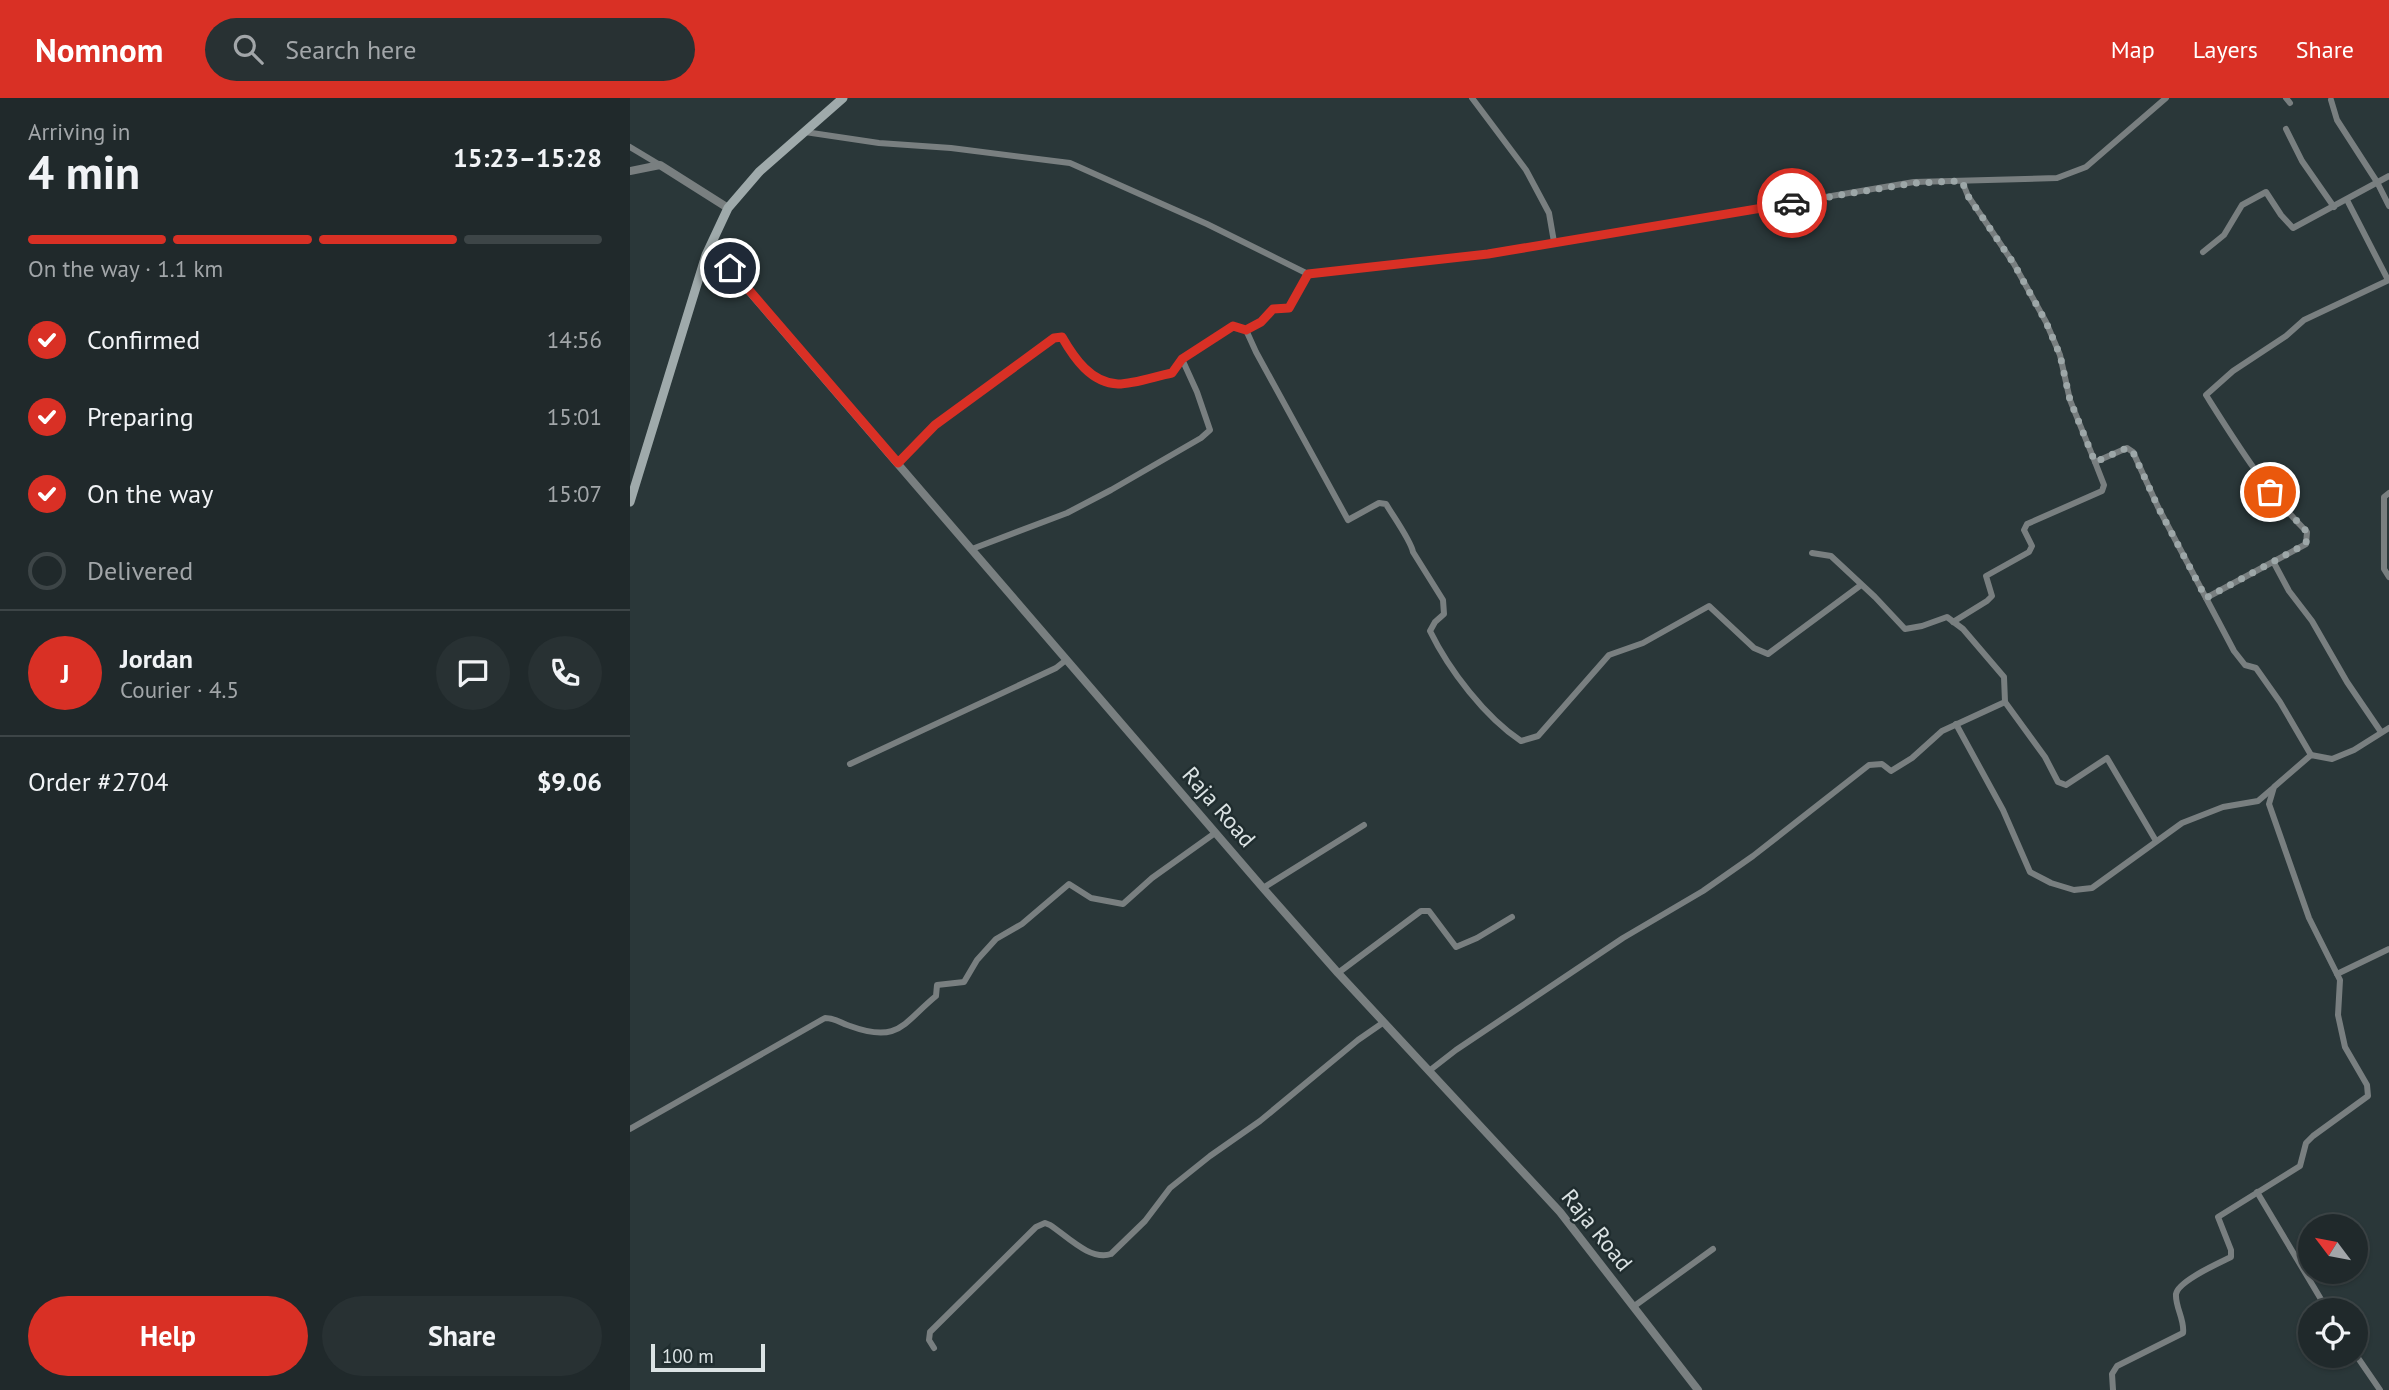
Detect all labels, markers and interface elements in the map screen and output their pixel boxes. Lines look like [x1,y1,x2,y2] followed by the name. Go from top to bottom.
[205,18,695,81] search box
[35,28,163,71] text: Nomnom
[229,30,267,68] icon: search
[285,33,416,66] text: Search here
[2111,34,2155,65] text: Map
[2193,34,2258,65] text: Layers
[2296,34,2354,65] text: Share
[28,117,130,146] text: Arriving in
[453,141,602,174] text: 15:23–15:28
[28,142,140,202] text: 4 min
[1757,168,1827,238] courier
[1773,184,1811,222] icon: car
[700,238,760,298] pin
[711,249,749,287] icon: home
[28,254,223,283] text: On the way · 1.1 km
[28,321,66,359] icon: check
[87,323,200,356] text: Confirmed
[547,325,602,354] text: 14:56
[28,398,66,436] icon: check
[87,400,194,433] text: Preparing
[547,402,602,431] text: 15:01
[2240,462,2300,522] pin
[2251,473,2289,511] icon: bag
[28,475,66,513] icon: check
[87,477,213,510] text: On the way
[547,479,602,508] text: 15:07
[87,554,193,587] text: Delivered
[436,636,510,710] button: chat
[528,636,602,710] button: phone
[120,642,193,675] text: Jordan
[61,657,69,690] text: J
[120,675,239,704] text: Courier · 4.5
[1177,760,1262,853] street label: Raja Road
[28,765,168,798] text: Order #2704
[537,765,602,798] text: $9.06
[1556,1183,1639,1277] street label: Raja Road
[2298,1214,2368,1284] north arrow
[2298,1214,2368,1368] map controls
[28,1296,308,1376] button: Help
[322,1296,602,1376] button: Share
[2298,1298,2368,1368] button: locate
[651,1341,765,1373] scale bar
[662,1344,714,1368] text: 100 m

